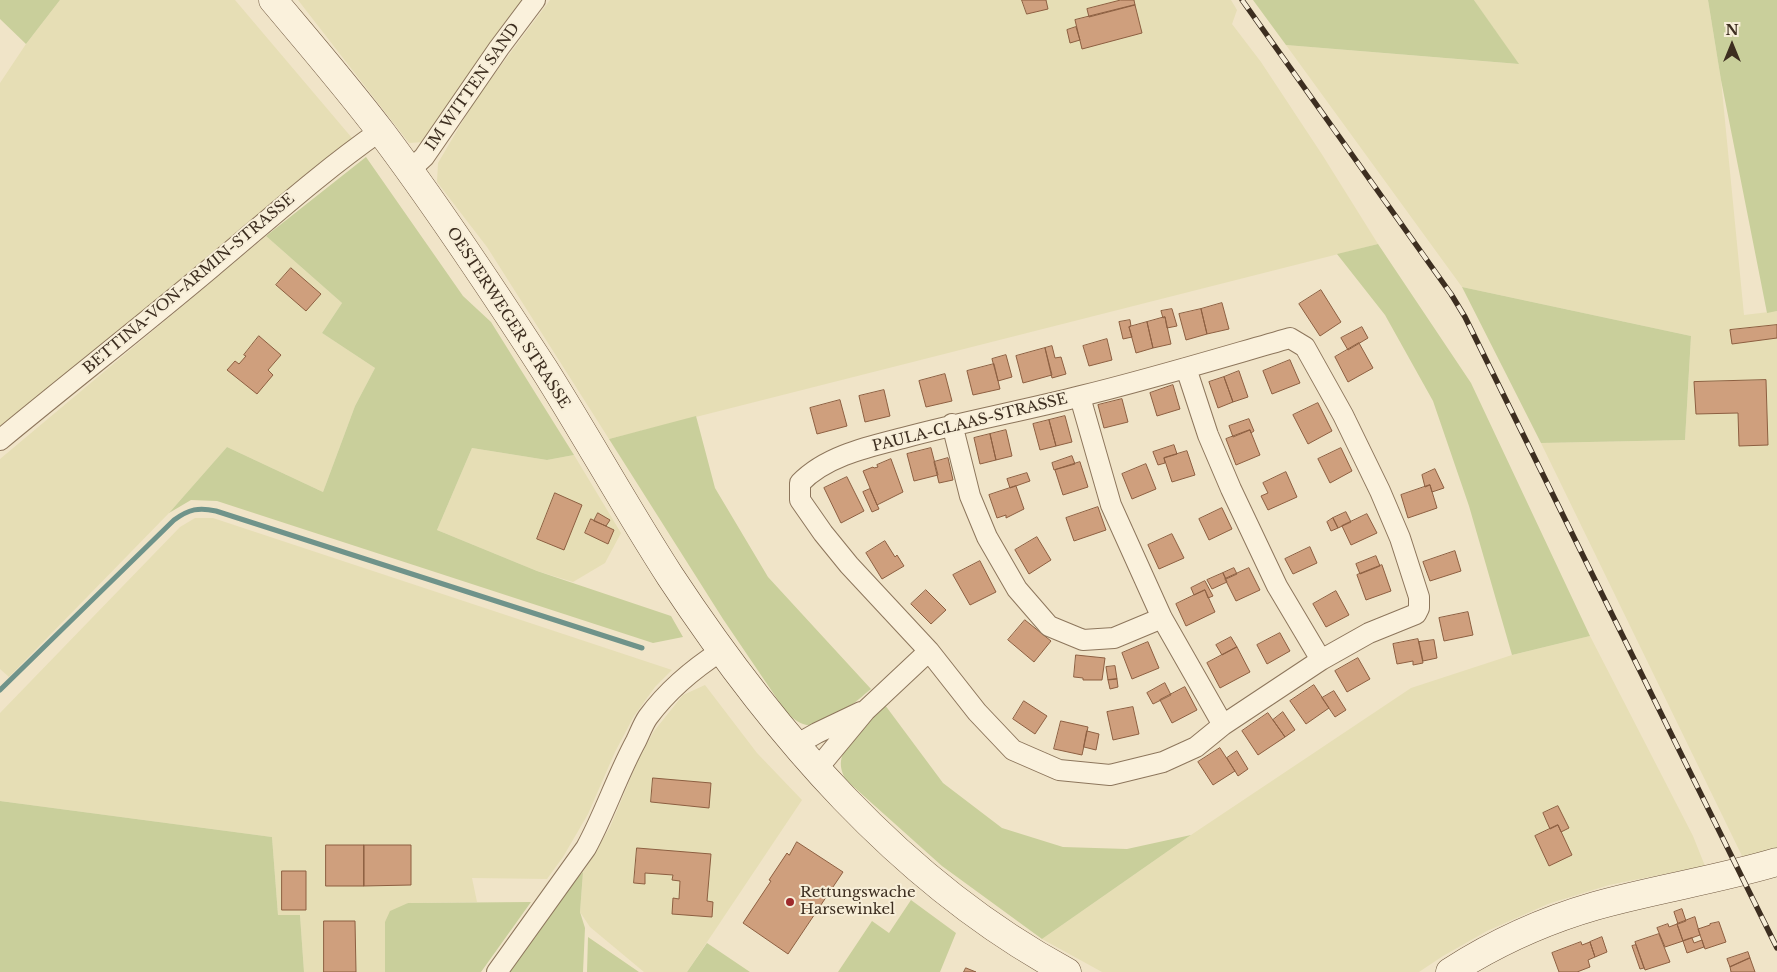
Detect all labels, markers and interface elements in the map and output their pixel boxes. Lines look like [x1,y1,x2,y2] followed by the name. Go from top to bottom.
[422,20,524,154] street label: IM WITTEN SAND
[1707,20,1757,70] north arrow
[1725,21,1739,39] text: N
[80,190,298,378] street label: BETTINA-VON-ARMIN-STRASSE
[443,224,573,412] street label: OESTERWEGER STRASSE
[871,390,1069,456] street label: PAULA-CLAAS-STRASSE
[800,884,916,919] place label: Rettungswache Harsewinkel
[784,896,796,908] marker: Rettungswache Harsewinkel

